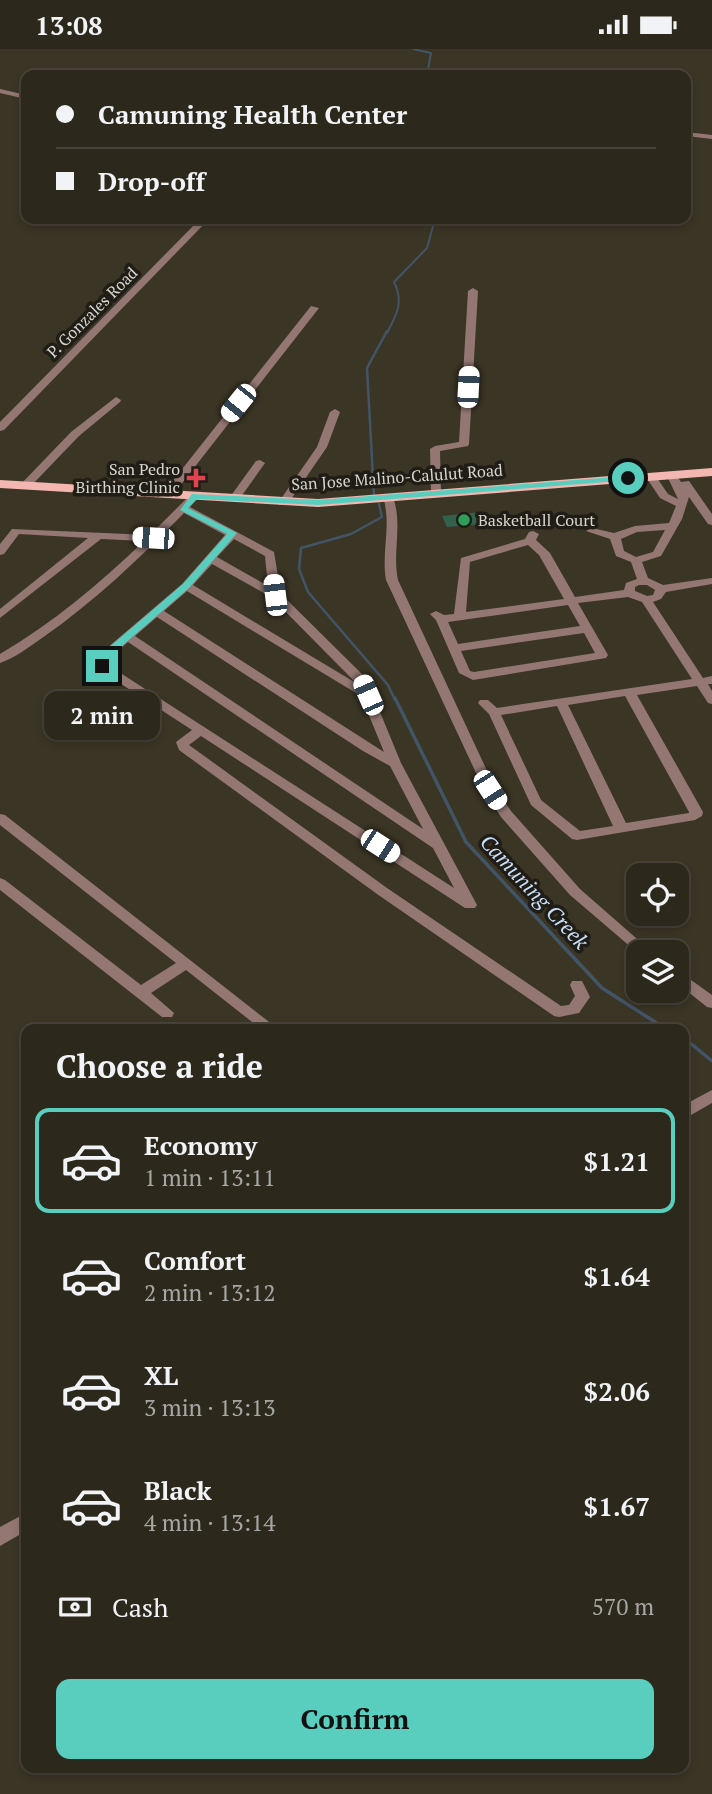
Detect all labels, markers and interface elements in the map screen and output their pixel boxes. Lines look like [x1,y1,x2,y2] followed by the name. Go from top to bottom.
[35,8,103,42] text: 13:08
[98,97,407,131] text: Camuning Health Center
[98,164,205,198] text: Drop-off
[42,262,142,362] street label: P. Gonzales Road
[457,365,480,409] car
[217,380,260,426] car
[76,458,180,498] place label: San Pedro Birthing Clinic
[291,459,504,495] street label: San Jose Malino-Calulut Road
[612,462,644,494] route start
[186,468,206,488] marker: San Pedro Birthing Clinic
[478,509,595,531] place label: Basketball Court
[456,512,472,528] marker: Basketball Court
[132,526,175,550] car
[263,573,288,617] car
[86,650,118,682] route end
[350,672,387,718] car
[44,691,160,739] callout: 2 min
[71,700,133,731] text: 2 min
[470,767,511,813] car
[357,826,404,866] car
[474,828,596,955] water label: Camuning Creek
[626,863,689,1003] map controls
[626,863,689,926] button: locate
[626,940,689,1003] button: layers
[56,1045,263,1087] text: Choose a ride
[144,1128,257,1162] text: Economy
[60,1129,123,1192] icon: car
[584,1144,650,1178] text: $1.21
[144,1162,276,1193] text: 1 min · 13:11
[144,1243,246,1277] text: Comfort
[60,1244,123,1307] icon: car
[584,1259,650,1293] text: $1.64
[144,1277,276,1308] text: 2 min · 13:12
[144,1358,178,1392] text: XL
[60,1359,123,1422] icon: car
[584,1374,650,1408] text: $2.06
[144,1392,276,1423] text: 3 min · 13:13
[144,1473,212,1507] text: Black
[60,1474,123,1537] icon: car
[584,1489,650,1523] text: $1.67
[144,1507,276,1538] text: 4 min · 13:14
[56,1588,94,1626] icon: cash
[112,1590,168,1624] text: Cash
[592,1591,654,1622] text: 570 m
[56,1679,654,1759] button: Confirm

